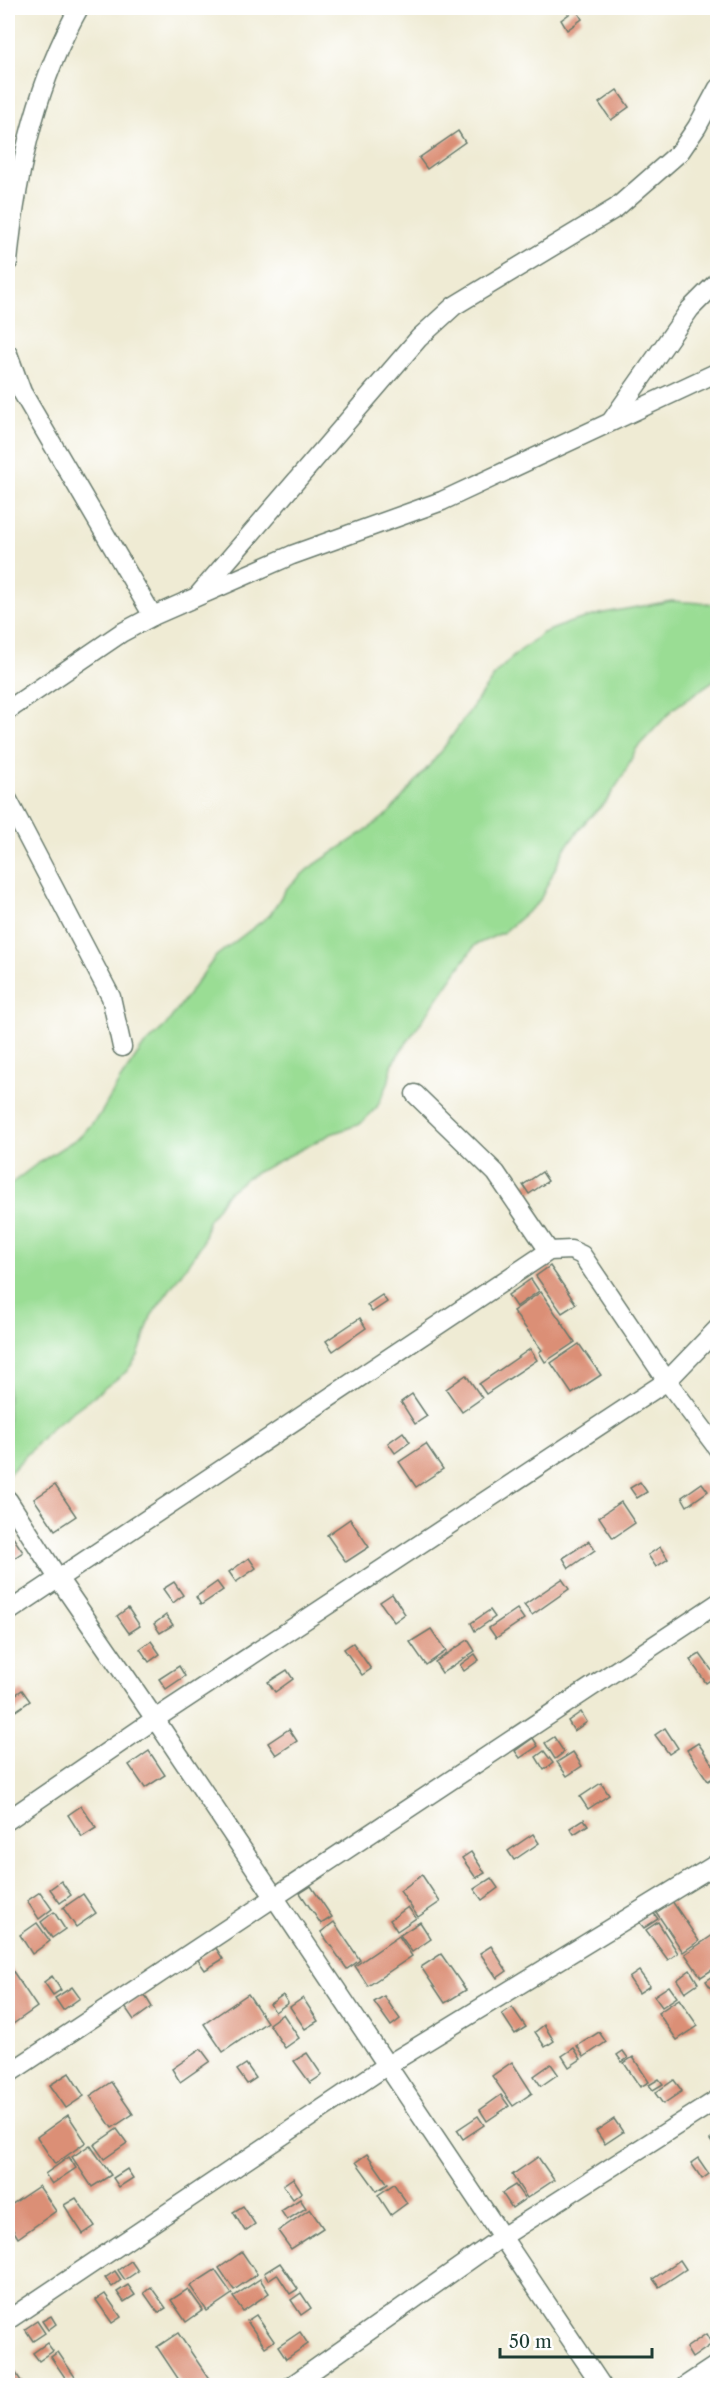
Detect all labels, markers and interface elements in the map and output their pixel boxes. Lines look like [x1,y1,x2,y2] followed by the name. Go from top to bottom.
[500,2321,652,2359] scale bar
[509,2331,552,2353] text: 50 m

